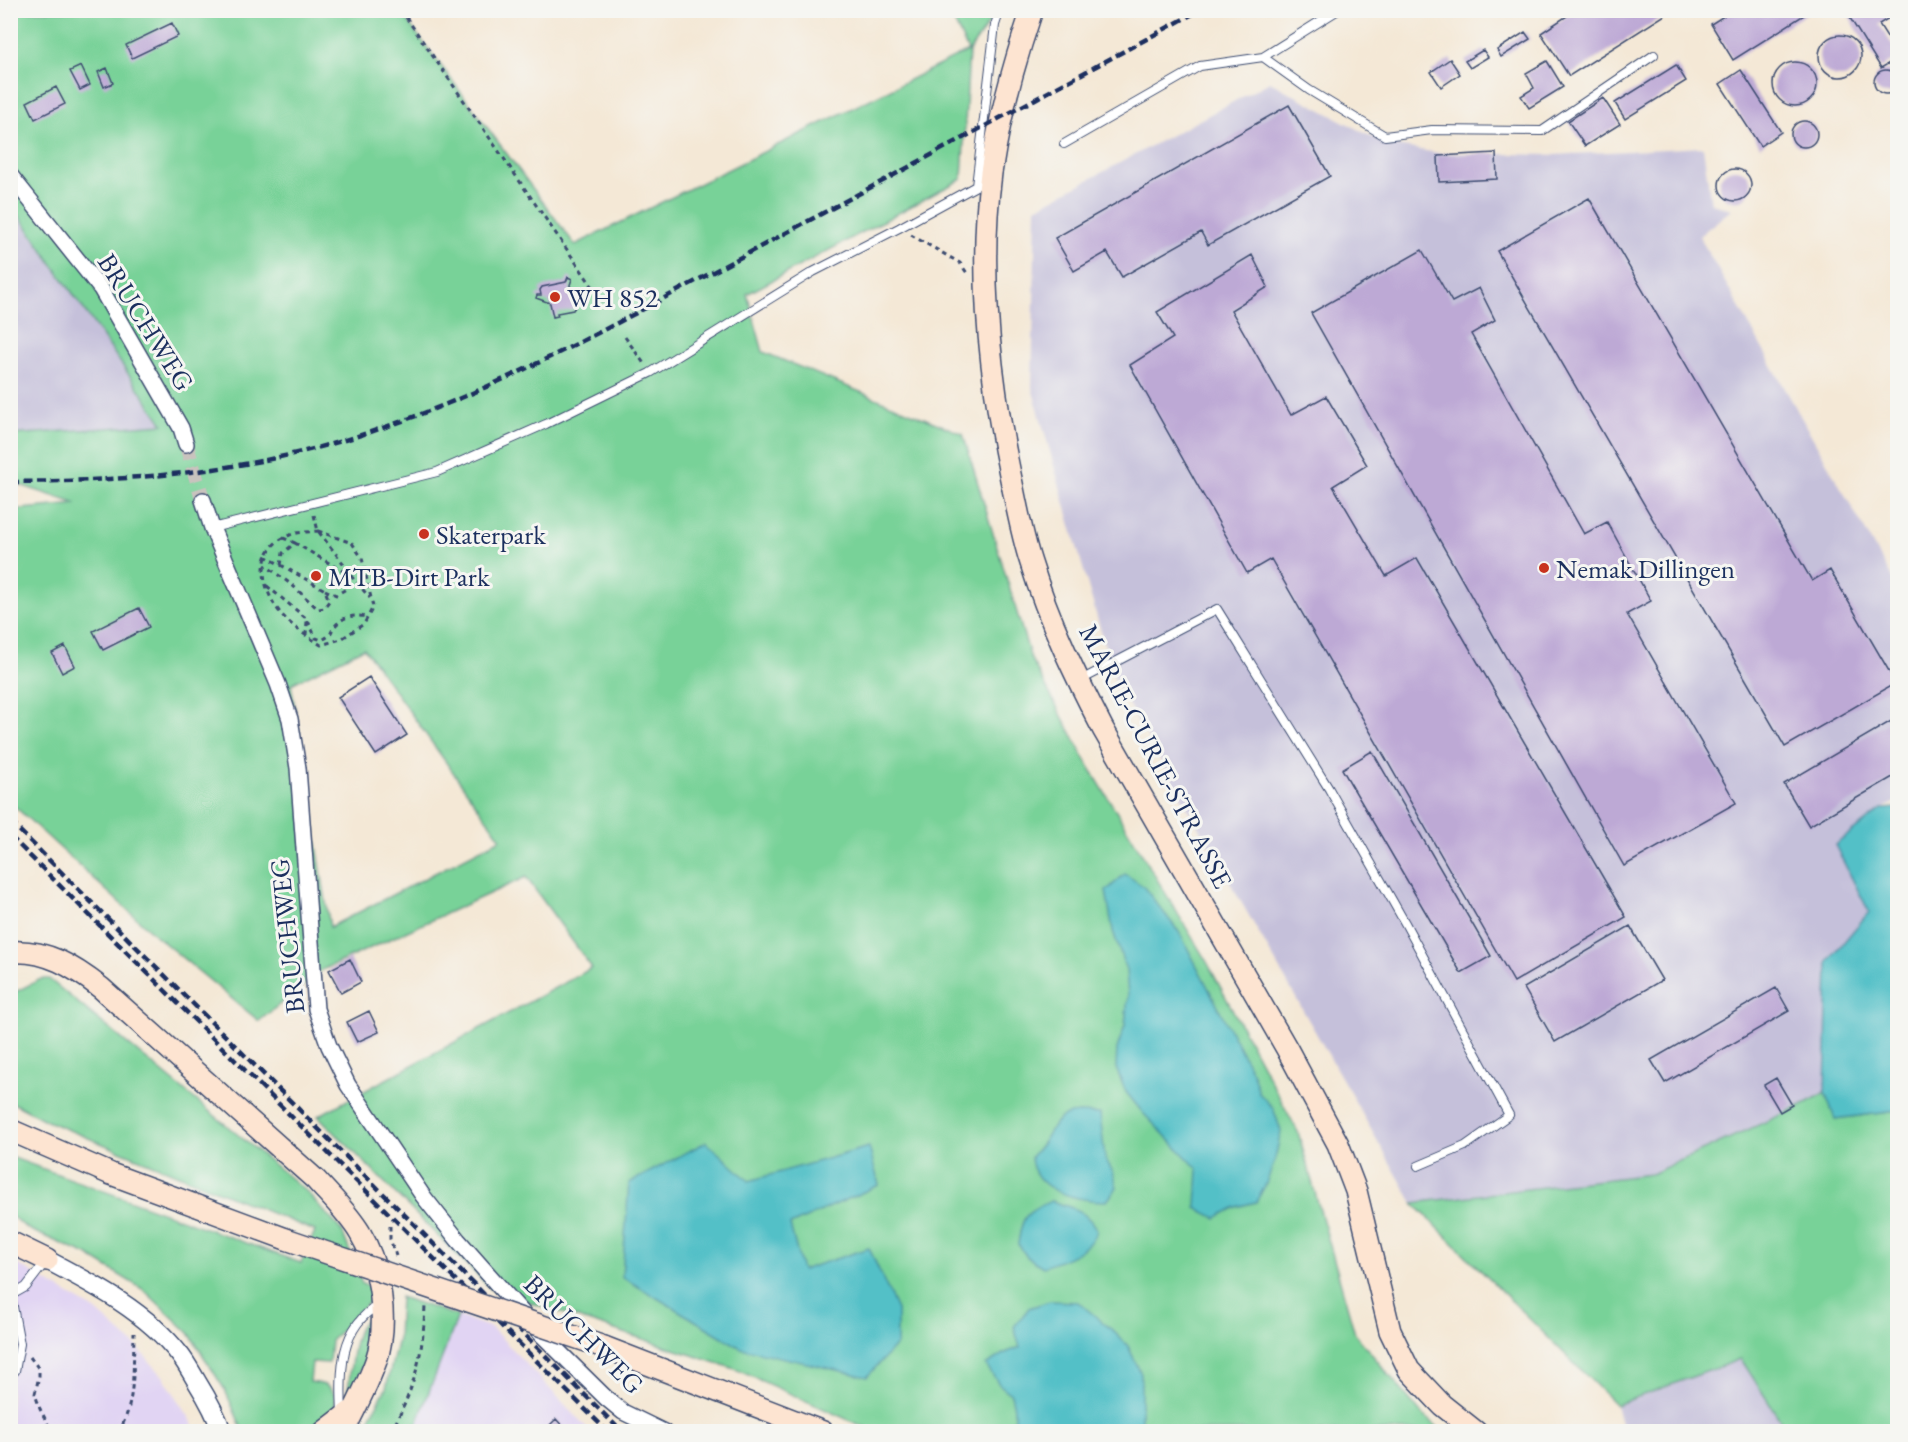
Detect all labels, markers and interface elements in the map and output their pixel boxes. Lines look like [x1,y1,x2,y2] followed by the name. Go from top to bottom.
[90,247,202,397] street label: BRUCHWEG
[567,280,658,315] place label: WH 852
[548,290,562,304] marker: WH 852
[436,517,546,552] place label: Skaterpark
[417,527,431,541] marker: Skaterpark
[1556,551,1735,586] place label: Nemak Dillingen
[328,559,490,594] place label: MTB-Dirt Park
[1537,561,1551,575] marker: Nemak Dillingen
[309,569,323,583] marker: MTB-Dirt Park
[1071,618,1241,894] street label: MARIE-CURIE-STRASSE
[261,857,313,1015] street label: BRUCHWEG
[517,1267,651,1401] street label: BRUCHWEG

